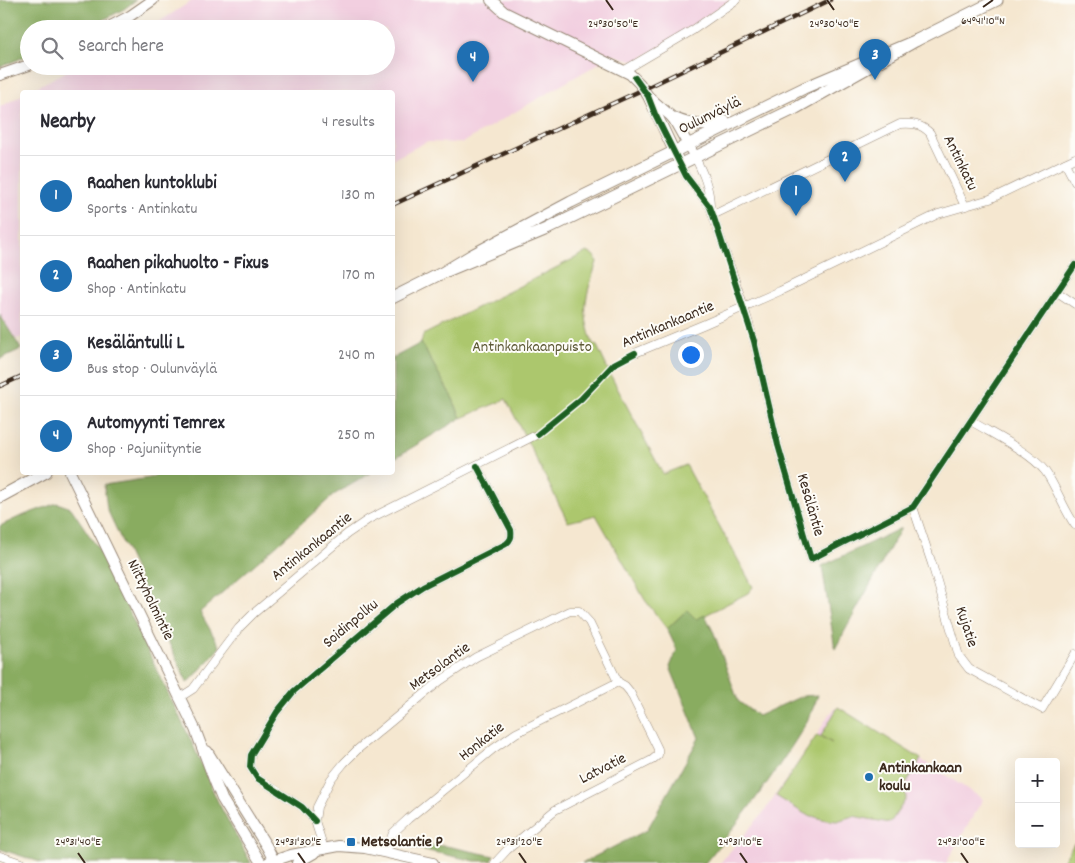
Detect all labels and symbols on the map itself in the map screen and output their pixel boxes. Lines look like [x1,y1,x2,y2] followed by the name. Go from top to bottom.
[961,13,1005,30] text: 64°41'10"N
[588,16,639,33] text: 24°30'50"E
[809,16,859,33] text: 24°30'40"E
[859,39,891,80] pin: 3
[457,41,489,82] pin: 4
[675,91,745,141] street label: Oulunväylä
[937,131,983,195] street label: Antinkatu
[829,141,861,182] pin: 2
[780,175,812,216] pin: 1
[618,295,718,355] street label: Antinkankaantie
[472,336,592,359] park label: Antinkankaanpuisto
[678,342,704,368] your location
[790,471,830,539] street label: Kesäläntie
[266,507,358,587] street label: Antinkankaantie
[120,556,180,644] street label: Niittyholmintie
[318,594,384,654] street label: Soidinpolku
[949,604,983,650] street label: Kujatie
[405,637,475,697] street label: Metsolantie
[454,717,510,767] street label: Honkatie
[575,747,631,791] street label: Latvatie
[879,757,962,798] place label: Antinkankaan koulu
[863,771,875,783] marker: Antinkankaan koulu
[361,831,443,854] place label: Metsolantie P
[55,834,101,851] text: 24°31'40"E
[275,834,322,851] text: 24°31'30"E
[496,834,542,851] text: 24°31'20"E
[718,834,762,851] text: 24°31'10"E
[937,834,985,851] text: 24°31'00"E
[345,836,357,848] marker: Metsolantie P

